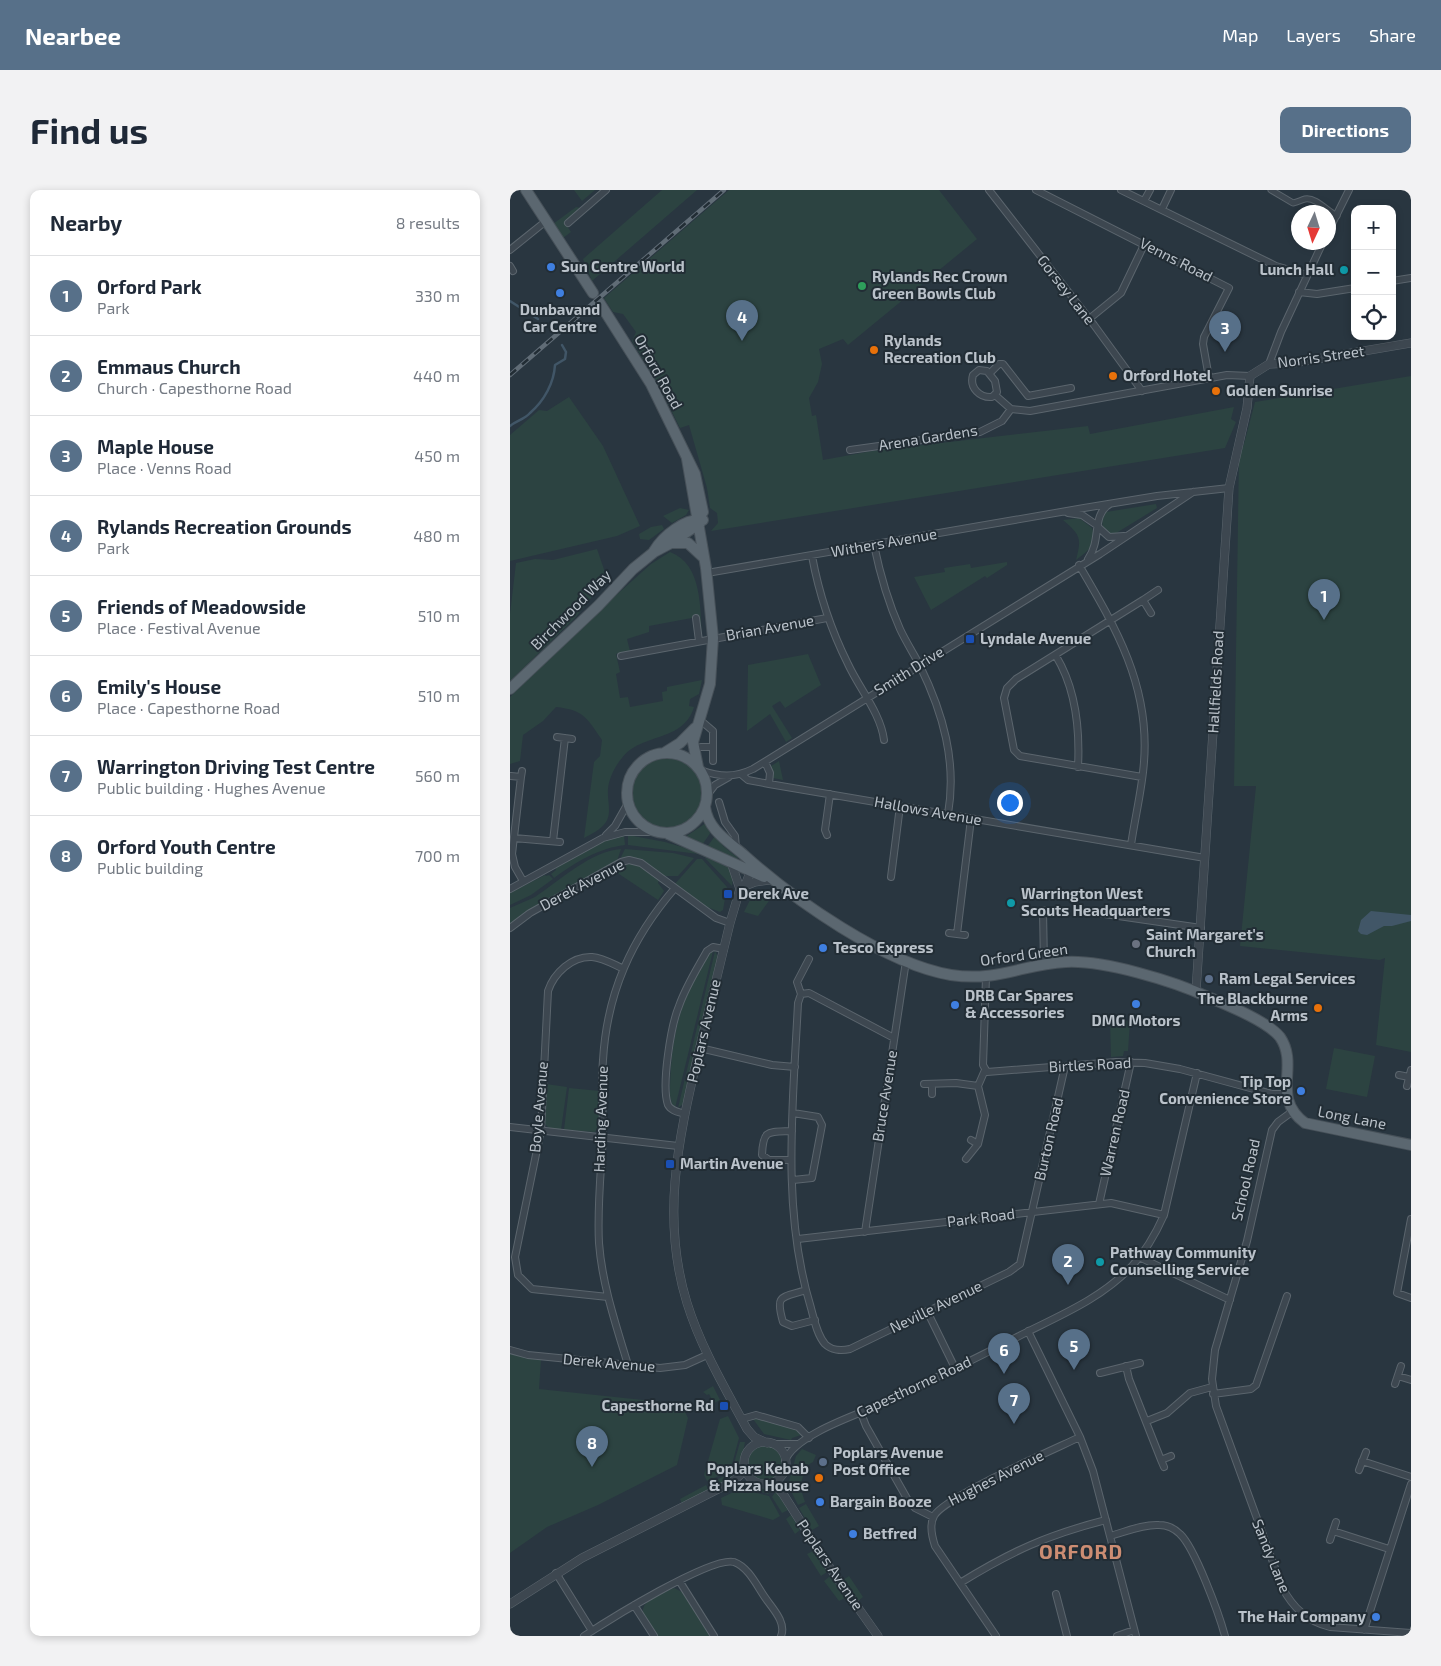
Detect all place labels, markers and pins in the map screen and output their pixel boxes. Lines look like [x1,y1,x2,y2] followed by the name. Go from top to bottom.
[561,257,685,275] place label: Sun Centre World
[1259,260,1334,278] place label: Lunch Hall
[545,261,557,273] marker: Sun Centre World
[1338,264,1350,276] marker: Lunch Hall
[872,267,1007,302] place label: Rylands Rec Crown Green Bowls Club
[856,280,868,292] marker: Rylands Rec Crown Green Bowls Club
[554,287,566,299] marker: Dunbavand Car Centre
[520,300,600,335] place label: Dunbavand Car Centre
[726,300,758,341] pin: 4
[1209,311,1241,352] pin: 3
[884,331,996,366] place label: Rylands Recreation Club
[868,344,880,356] marker: Rylands Recreation Club
[1123,366,1212,384] place label: Orford Hotel
[1107,370,1119,382] marker: Orford Hotel
[1226,381,1333,399] place label: Golden Sunrise
[1210,385,1222,397] marker: Golden Sunrise
[1308,579,1340,620] pin: 1
[980,629,1091,648] place label: Lyndale Avenue
[964,633,976,645] marker: Lyndale Avenue
[738,884,809,902] place label: Derek Ave
[1021,884,1171,919] place label: Warrington West Scouts Headquarters
[722,888,734,900] marker: Derek Ave
[1005,897,1017,909] marker: Warrington West Scouts Headquarters
[1146,925,1264,960] place label: Saint Margaret's Church
[833,938,933,956] place label: Tesco Express
[1130,938,1142,950] marker: Saint Margaret's Church
[817,942,829,954] marker: Tesco Express
[1219,969,1356,987] place label: Ram Legal Services
[1203,973,1215,985] marker: Ram Legal Services
[965,986,1074,1021] place label: DRB Car Spares & Accessories
[1197,989,1308,1024] place label: The Blackburne Arms
[1130,998,1142,1010] marker: DMG Motors
[949,999,961,1011] marker: DRB Car Spares & Accessories
[1312,1002,1324,1014] marker: The Blackburne Arms
[1092,1011,1180,1029] place label: DMG Motors
[1159,1072,1291,1107] place label: Tip Top Convenience Store
[1295,1085,1307,1097] marker: Tip Top Convenience Store
[680,1154,784,1172] place label: Martin Avenue
[664,1158,676,1170] marker: Martin Avenue
[1110,1243,1257,1278] place label: Pathway Community Counselling Service
[1052,1244,1084,1285] pin: 2
[1094,1256,1106,1268] marker: Pathway Community Counselling Service
[1058,1329,1090,1370] pin: 5
[988,1333,1020,1374] pin: 6
[998,1383,1030,1424] pin: 7
[601,1396,714,1414] place label: Capesthorne Rd
[718,1400,730,1412] marker: Capesthorne Rd
[576,1426,608,1467] pin: 8
[833,1443,943,1478] place label: Poplars Avenue Post Office
[817,1456,829,1468] marker: Poplars Avenue Post Office
[707,1459,809,1494] place label: Poplars Kebab & Pizza House
[813,1472,825,1484] marker: Poplars Kebab & Pizza House
[830,1492,932,1510] place label: Bargain Booze
[814,1496,826,1508] marker: Bargain Booze
[863,1524,917,1542] place label: Betfred
[847,1528,859,1540] marker: Betfred
[1238,1607,1367,1626] place label: The Hair Company
[1370,1611,1382,1623] marker: The Hair Company

